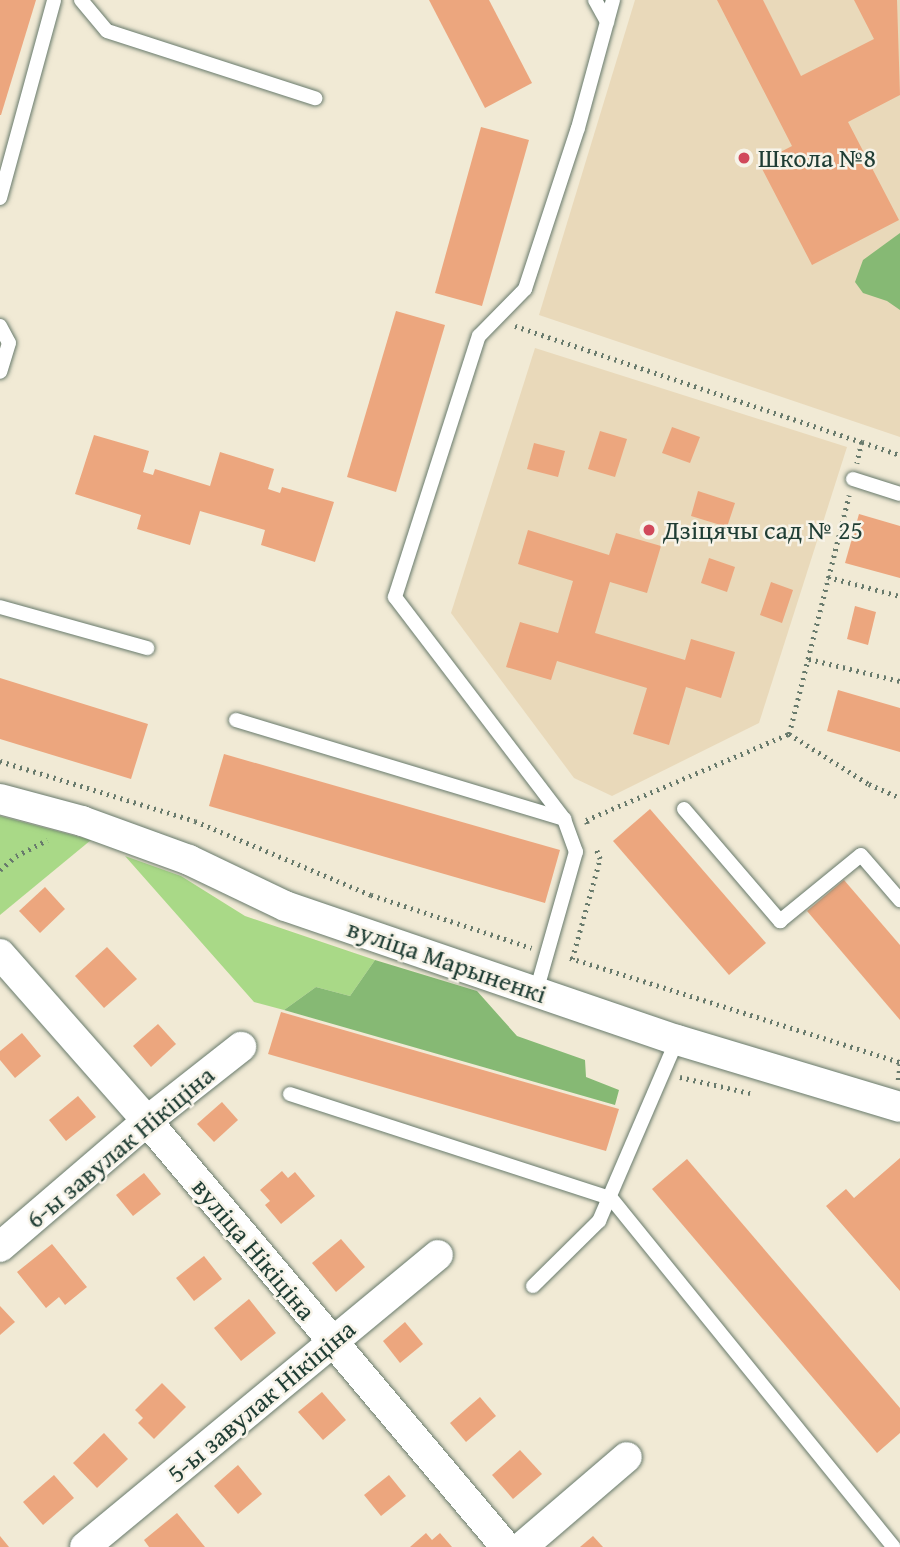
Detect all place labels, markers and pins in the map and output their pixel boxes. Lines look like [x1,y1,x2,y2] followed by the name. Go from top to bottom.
[758,142,876,174] place label: Школа №8
[736,150,752,166] marker: Школа №8
[663,514,863,546] place label: Дзіцячы сад № 25
[641,522,657,538] marker: Дзіцячы сад № 25

